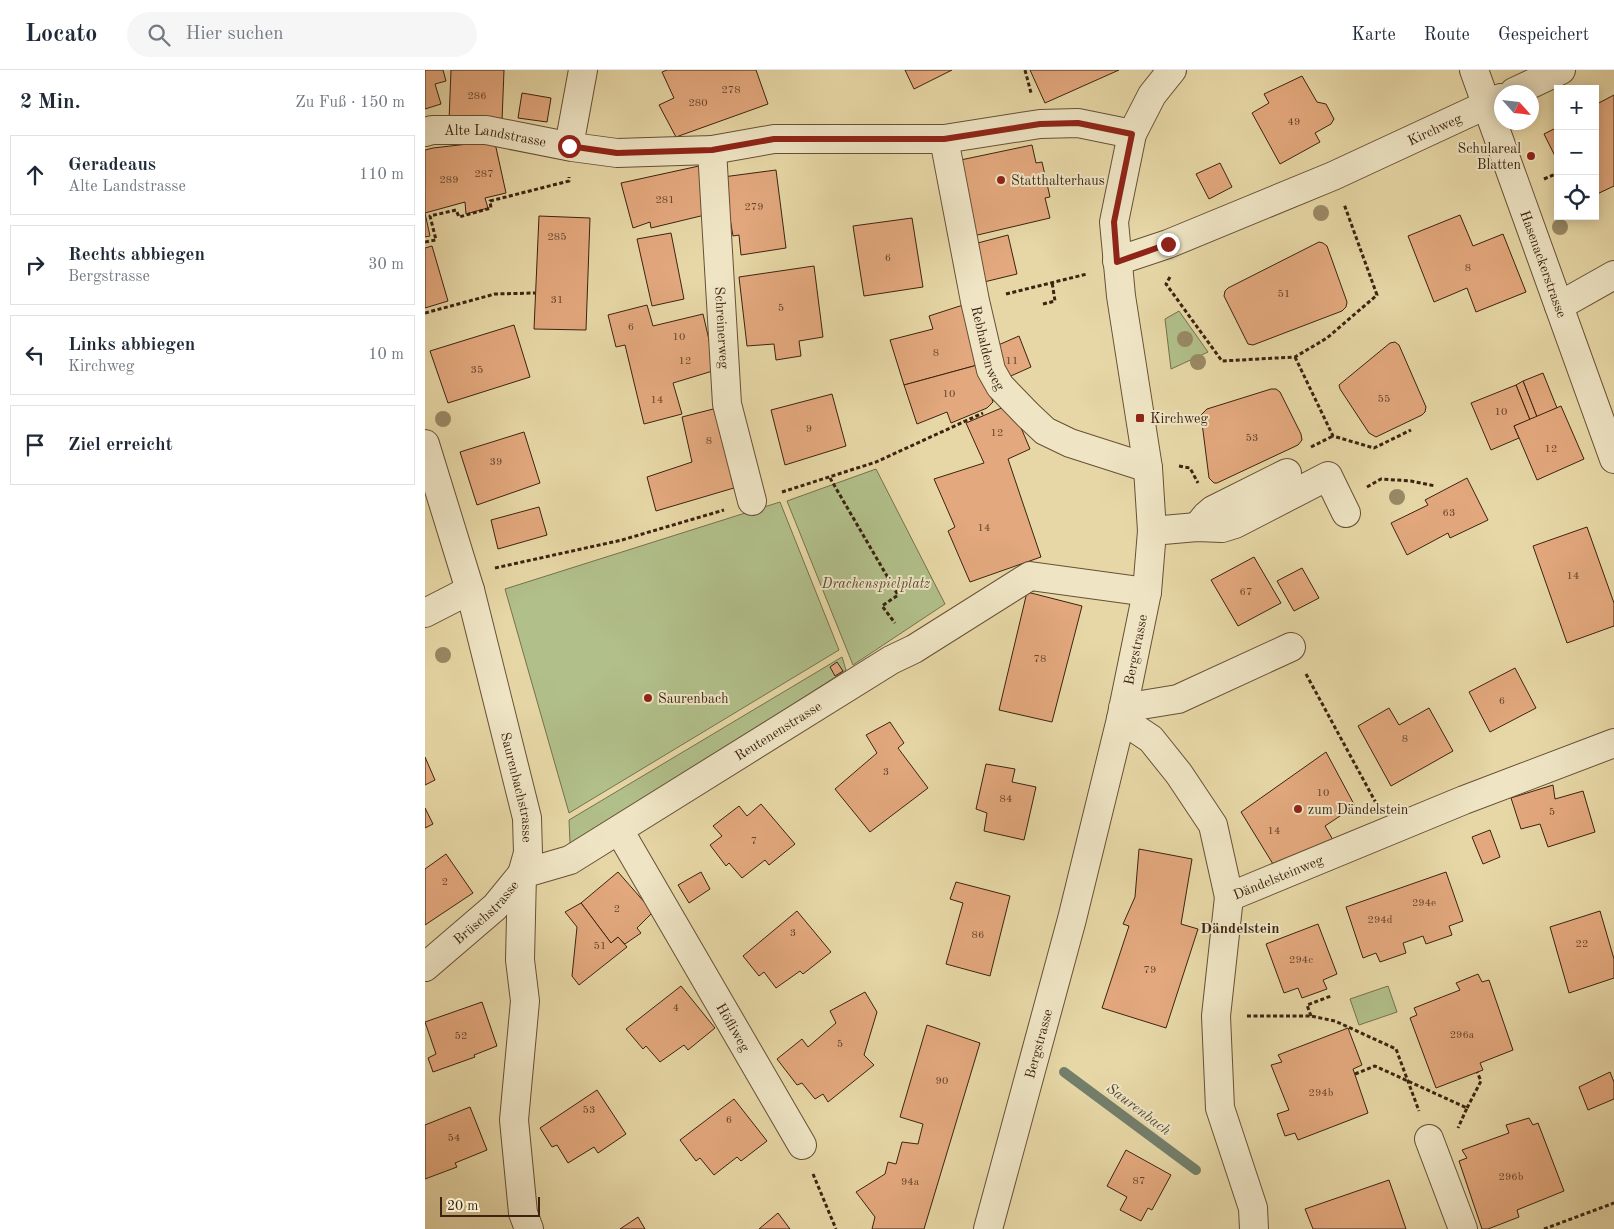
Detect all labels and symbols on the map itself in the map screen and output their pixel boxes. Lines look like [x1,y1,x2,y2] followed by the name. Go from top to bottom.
[721,85,741,96] house number: 278
[1494,85,1539,130] north arrow
[467,91,487,102] house number: 286
[688,98,708,109] house number: 280
[1406,111,1464,148] street label: Kirchweg
[1288,117,1300,128] house number: 49
[444,124,547,150] street label: Alte Landstrasse
[558,135,581,158] route start
[1458,142,1521,172] place label: Schulareal Blatten
[1525,150,1537,162] marker: Schulareal Blatten
[474,169,494,180] house number: 287
[995,174,1007,186] marker: Statthalterhaus
[1011,174,1105,188] place label: Statthalterhaus
[439,175,459,186] house number: 289
[655,195,675,206] house number: 281
[744,202,764,213] house number: 279
[1517,209,1569,320] street label: Hasenackerstrasse
[547,232,567,243] house number: 285
[1157,233,1180,256] route end
[885,253,891,264] house number: 6
[1465,263,1471,274] house number: 8
[712,286,731,370] street label: Schreinerweg
[1278,289,1290,300] house number: 51
[551,295,563,306] house number: 31
[778,303,784,314] house number: 5
[968,305,1007,393] street label: Rebhaldenweg
[628,322,634,333] house number: 6
[673,332,685,343] house number: 10
[933,348,939,359] house number: 8
[679,356,691,367] house number: 12
[1006,356,1018,367] house number: 11
[471,365,483,376] house number: 35
[943,389,955,400] house number: 10
[1378,394,1390,405] house number: 55
[651,395,663,406] house number: 14
[1495,407,1507,418] house number: 10
[1134,412,1146,424] marker: Kirchweg
[1150,412,1208,426] place label: Kirchweg
[806,424,812,435] house number: 9
[991,428,1003,439] house number: 12
[1246,433,1258,444] house number: 53
[706,436,712,447] house number: 8
[1545,444,1557,455] house number: 12
[490,457,502,468] house number: 39
[1443,508,1455,519] house number: 63
[978,523,990,534] house number: 14
[1567,571,1579,582] house number: 14
[821,577,930,592] park label: Drachenspielplatz
[1240,587,1252,598] house number: 67
[1122,613,1150,686] street label: Bergstrasse
[1034,654,1046,665] house number: 78
[642,692,654,704] marker: Saurenbach
[658,692,729,706] place label: Saurenbach
[1499,696,1505,707] house number: 6
[733,699,824,763] street label: Reutenenstrasse
[498,731,534,843] street label: Saurenbachstrasse
[1402,734,1408,745] house number: 8
[883,767,889,778] house number: 3
[1317,788,1329,799] house number: 10
[1000,794,1012,805] house number: 84
[1292,803,1304,815] marker: zum Dändelstein
[1308,803,1409,817] place label: zum Dändelstein
[1549,807,1555,818] house number: 5
[1268,826,1280,837] house number: 14
[751,836,757,847] house number: 7
[1231,853,1326,903] street label: Dändelsteinweg
[442,877,448,888] house number: 2
[451,878,522,947] street label: Brüschstrasse
[1412,898,1436,909] house number: 294e
[614,904,620,915] house number: 2
[1368,915,1393,926] house number: 294d
[1200,922,1280,937] district label: Dändelstein
[790,928,796,939] house number: 3
[972,930,984,941] house number: 86
[1576,939,1588,950] house number: 22
[594,941,606,952] house number: 51
[1289,955,1313,966] house number: 294c
[1144,965,1156,976] house number: 79
[713,1001,752,1055] street label: Höfliweg
[673,1003,679,1014] house number: 4
[1023,1008,1055,1080] street label: Bergstrasse
[1450,1030,1475,1041] house number: 296a
[455,1031,467,1042] house number: 52
[837,1039,843,1050] house number: 5
[936,1076,948,1087] house number: 90
[1103,1081,1173,1139] water label: Saurenbach
[1309,1088,1334,1099] house number: 294b
[583,1105,595,1116] house number: 53
[726,1115,732,1126] house number: 6
[448,1133,460,1144] house number: 54
[1499,1172,1524,1183] house number: 296b
[1133,1176,1145,1187] house number: 87
[901,1177,920,1188] house number: 94a
[440,1194,540,1217] scale bar

